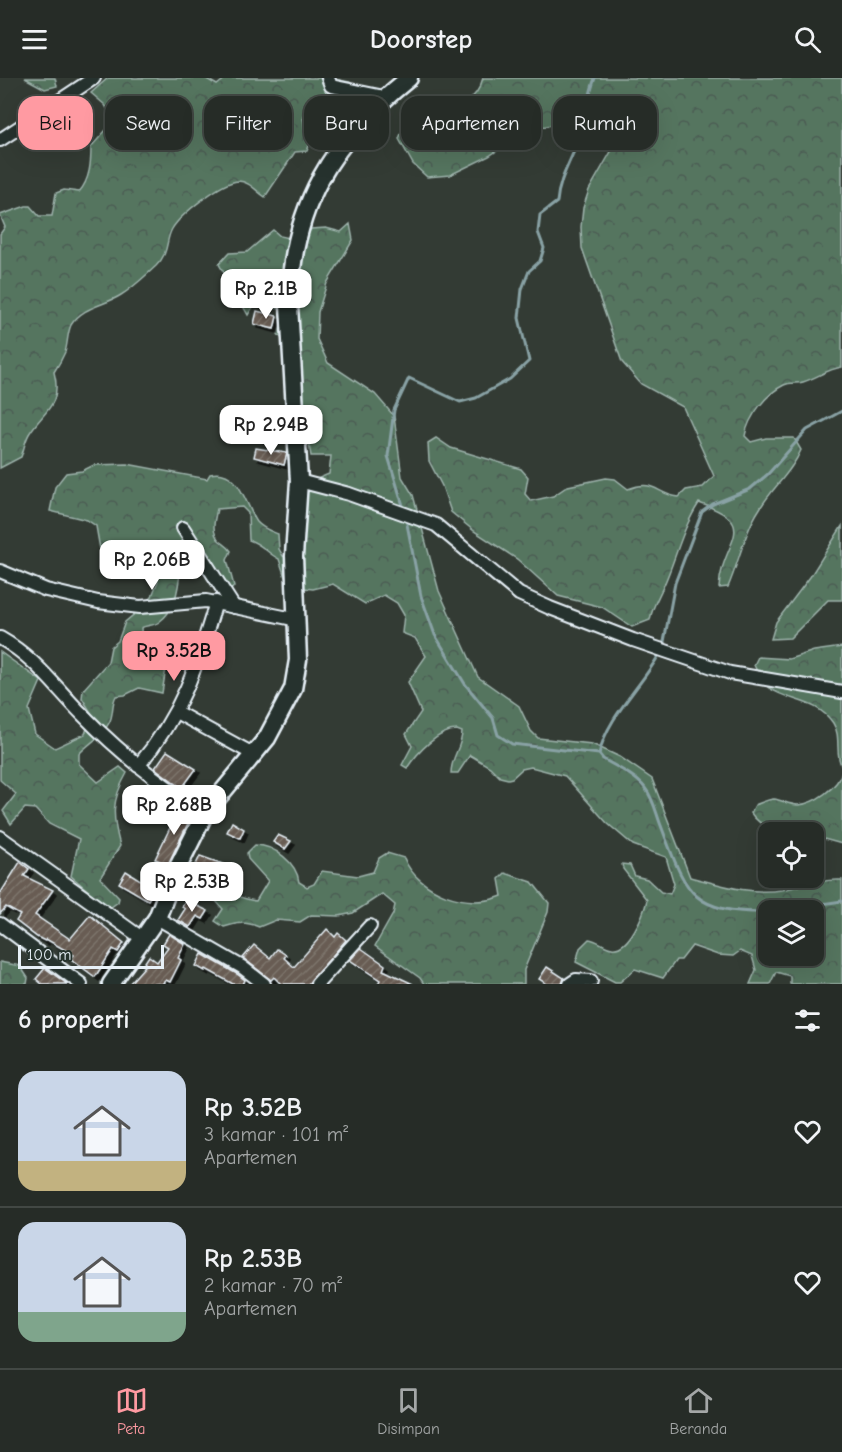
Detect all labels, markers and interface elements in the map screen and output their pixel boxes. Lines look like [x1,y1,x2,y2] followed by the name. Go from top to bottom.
[18,23,51,56] icon: menu
[791,23,824,56] icon: search
[370,24,472,55] text: Doorstep
[18,96,93,150] chip: Beli
[105,96,192,150] chip: Sewa
[204,96,292,150] chip: Filter
[304,96,389,150] chip: Baru
[401,96,541,150] chip: Apartemen
[553,96,657,150] chip: Rumah
[211,269,321,320] pin: Rp 2.1B
[235,277,297,300] text: Rp 2.1B
[209,405,333,456] pin: Rp 2.94B
[234,413,308,436] text: Rp 2.94B
[90,540,214,591] pin: Rp 2.06B
[114,548,190,571] text: Rp 2.06B
[112,631,236,682] pin: Rp 3.52B
[136,639,212,662] text: Rp 3.52B
[112,785,236,836] pin: Rp 2.68B
[136,793,212,816] text: Rp 2.68B
[758,822,824,966] map controls
[758,822,824,888] button: locate
[130,862,254,913] pin: Rp 2.53B
[154,870,230,893] text: Rp 2.53B
[758,900,824,966] button: layers
[18,942,164,970] scale bar
[27,946,71,964] text: 100 m
[791,1004,824,1037] icon: filters
[18,1005,130,1035] text: 6 properti
[204,1093,302,1123] text: Rp 3.52B
[66,1095,138,1167] icon: home
[791,1115,824,1148] icon: heart
[204,1123,348,1146] text: 3 kamar · 101 m²
[204,1146,297,1169] text: Apartemen
[204,1244,302,1274] text: Rp 2.53B
[66,1246,138,1318] icon: home
[791,1266,824,1299] icon: heart
[204,1274,342,1297] text: 2 kamar · 70 m²
[204,1297,297,1320] text: Apartemen
[115,1384,148,1438] tab: Peta
[377,1384,440,1438] tab: Disimpan
[669,1384,727,1438] tab: Beranda

